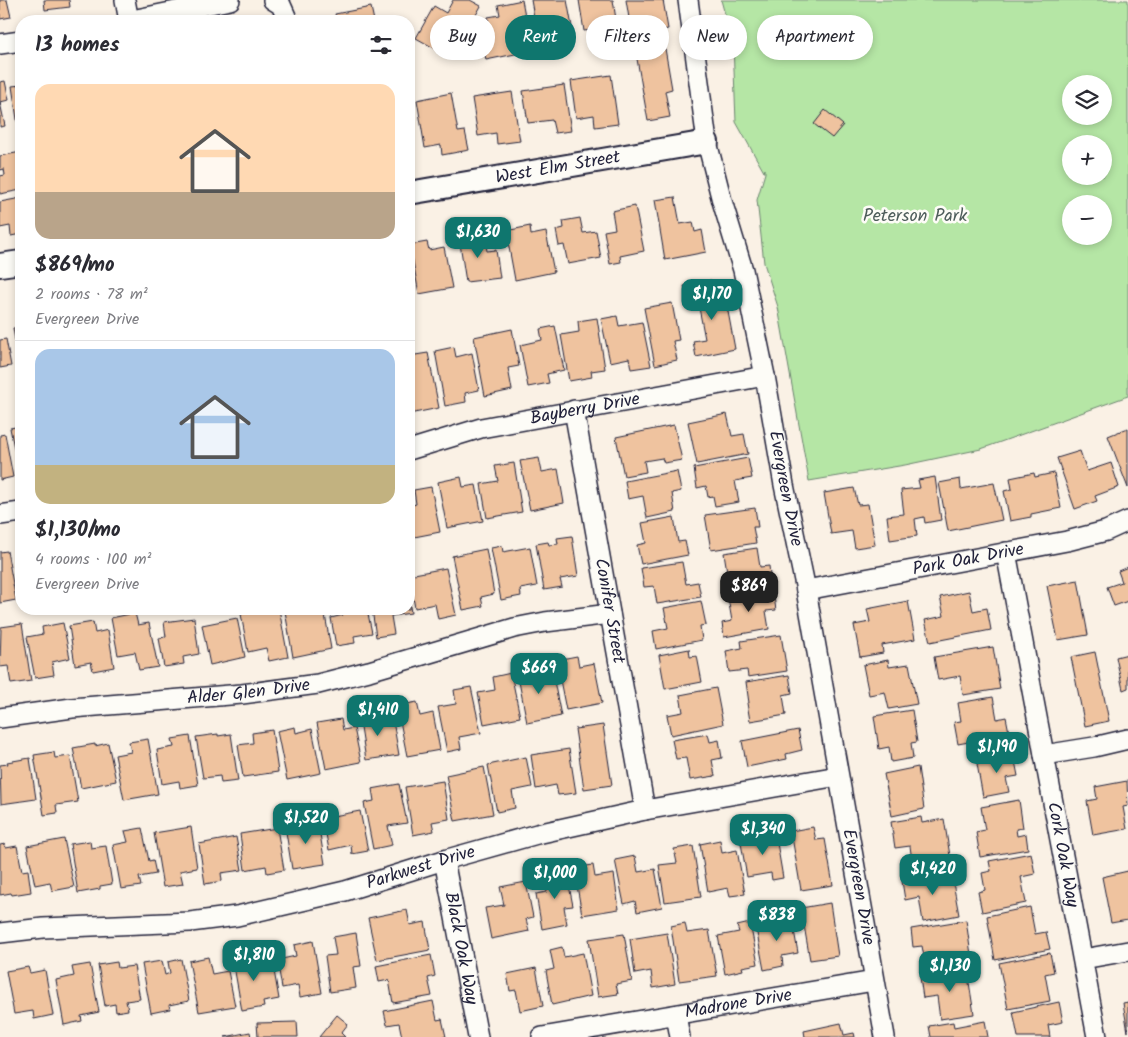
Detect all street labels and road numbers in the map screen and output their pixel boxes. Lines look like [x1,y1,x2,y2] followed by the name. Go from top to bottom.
[493,142,624,192] street label: West Elm Street
[528,385,642,433] street label: Bayberry Drive
[760,428,811,549] street label: Evergreen Drive
[910,535,1026,584] street label: Park Oak Drive
[586,556,633,667] street label: Conifer Street
[186,671,312,713] street label: Alder Glen Drive
[1039,800,1087,910] street label: Cork Oak Way
[834,827,883,947] street label: Evergreen Drive
[363,837,479,898] street label: Parkwest Drive
[436,890,486,1008] street label: Black Oak Way
[682,981,794,1027] street label: Madrone Drive

